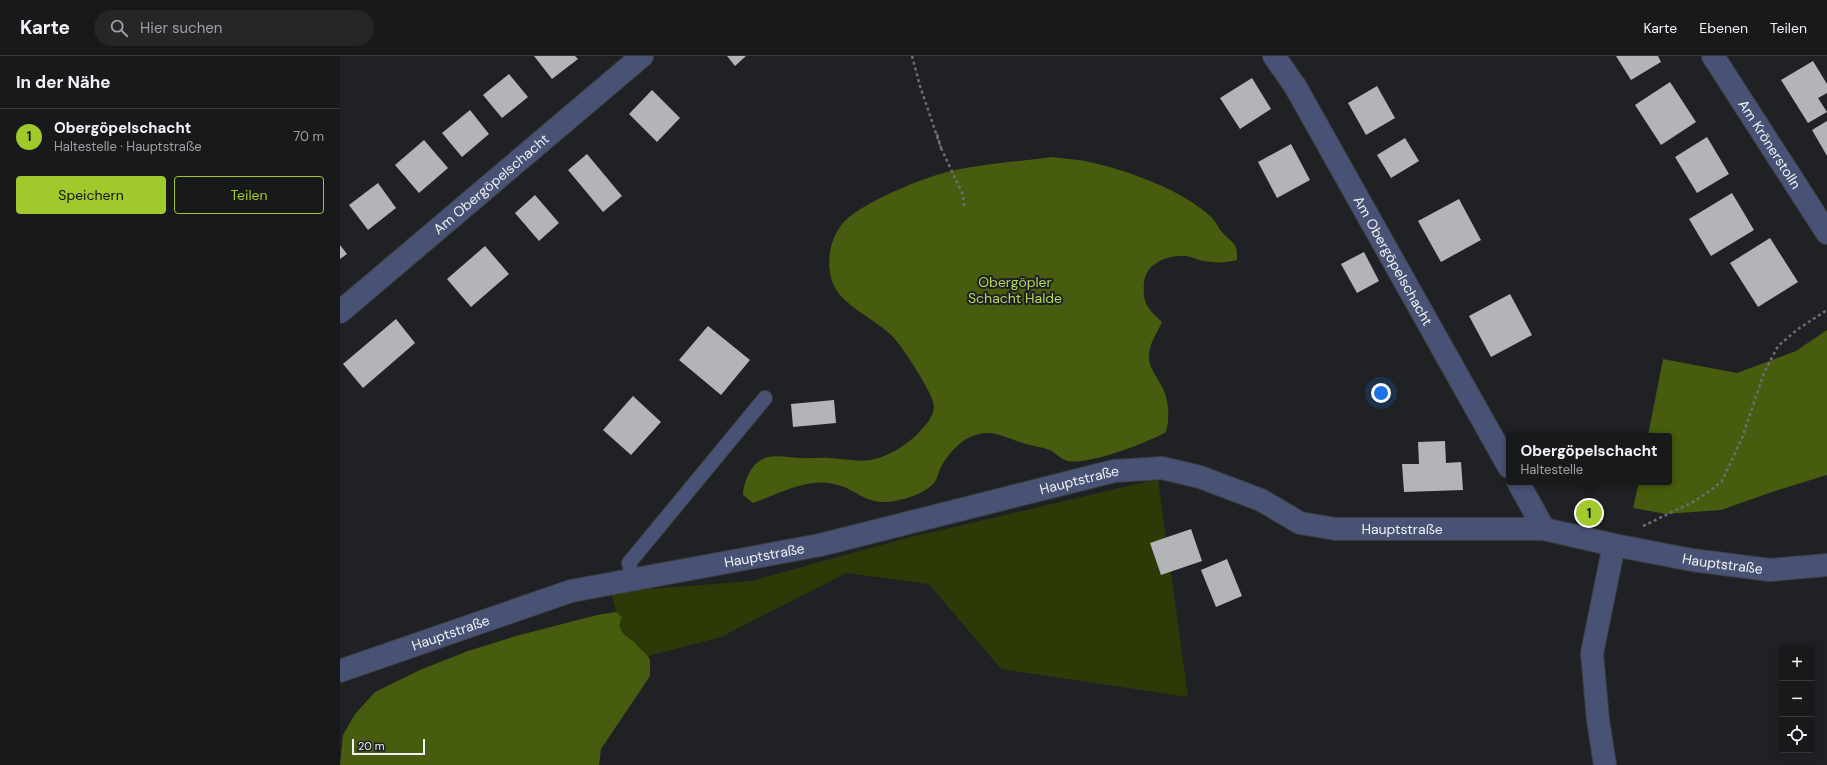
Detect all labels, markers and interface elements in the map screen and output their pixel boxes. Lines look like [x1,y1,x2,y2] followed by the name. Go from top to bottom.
[94,10,374,46] search box
[20,15,70,40] text: Karte
[108,17,130,39] icon: search
[140,18,222,38] text: Hier suchen
[1643,19,1677,37] text: Karte
[1699,19,1748,37] text: Ebenen
[1770,19,1807,37] text: Teilen
[16,71,111,93] text: In der Nähe
[1734,96,1805,192] street label: Am Krönerstolln
[54,118,191,138] text: Obergöpelschacht
[27,128,31,145] text: 1
[293,128,324,145] text: 70 m
[429,130,553,238] street label: Am Obergöpelschacht
[54,138,202,155] text: Haltestelle · Hauptstraße
[16,176,166,214] button: Speichern
[174,176,324,214] button: Teilen
[1350,193,1437,329] street label: Am Obergöpelschacht
[968,273,1062,307] park label: Obergöpler Schacht Halde
[1371,383,1391,403] your location
[1506,433,1672,485] popup
[1520,441,1658,461] text: Obergöpelschacht
[1520,461,1583,478] text: Haltestelle
[1038,462,1119,498] street label: Hauptstraße
[1576,498,1602,528] pin: 1
[1361,520,1443,538] street label: Hauptstraße
[723,539,806,572] street label: Hauptstraße
[1681,549,1764,578] street label: Hauptstraße
[409,611,492,655] street label: Hauptstraße
[1779,645,1815,753] map controls
[1779,645,1815,681] button: +
[1779,681,1815,717] button: −
[1779,717,1815,753] button: locate
[352,737,425,756] scale bar
[358,739,384,753] text: 20 m

